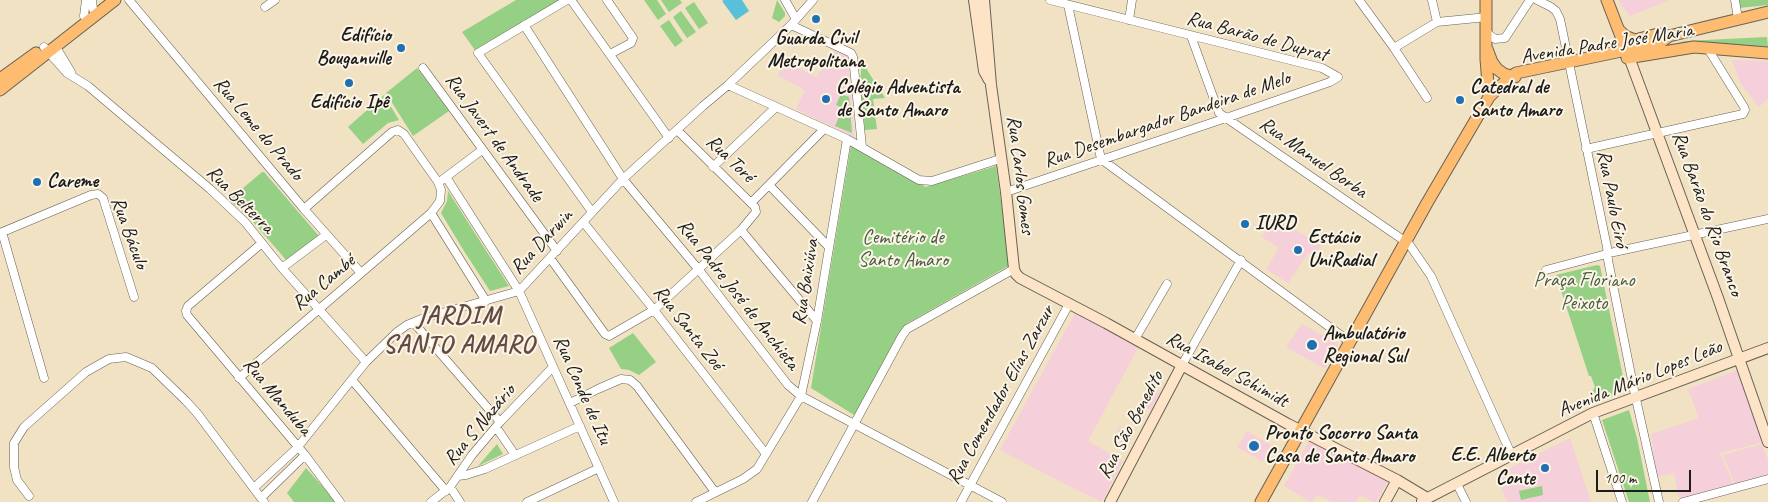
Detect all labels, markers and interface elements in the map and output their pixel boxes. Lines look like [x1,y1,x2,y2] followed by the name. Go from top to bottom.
[1184,7,1330,67] street label: Rua Barão de Duprat
[810,13,822,25] marker: Guarda Civil Metropolitana
[1519,19,1695,69] street label: Avenida Padre José Maria
[317,24,391,71] place label: Edifício Bouganville
[768,27,864,74] place label: Guarda Civil Metropolitana
[395,42,407,54] marker: Edifício Bouganville
[1041,67,1293,173] street label: Rua Desembargador Bandeira de Melo
[439,69,549,207] street label: Rua Javert de Andrade
[208,72,308,186] street label: Rua Leme do Prado
[836,76,960,123] place label: Colégio Adventista de Santo Amaro
[1470,76,1561,123] place label: Catedral de Santo Amaro
[343,77,355,89] marker: Edifício Ipê
[310,91,388,115] place label: Edifício Ipê
[820,93,832,105] marker: Colégio Adventista de Santo Amaro
[1454,94,1466,106] marker: Catedral de Santo Amaro
[1254,112,1372,204] street label: Rua Manuel Borba
[1001,114,1039,236] street label: Rua Carlos Gomes
[1666,128,1748,300] street label: Rua Barão do Rio Branco
[701,130,759,188] street label: Rua Toré
[1591,148,1633,250] street label: Rua Paulo Eiró
[201,161,279,239] street label: Rua Belterra
[47,170,98,194] place label: Careme
[31,176,43,188] marker: Careme
[105,194,153,272] street label: Rua Báculo
[506,204,578,280] street label: Rua Darwin
[1255,212,1295,236] place label: IURD
[672,215,804,375] street label: Rua Padre José de Anchieta
[1239,218,1251,230] marker: IURD
[858,226,948,273] park label: Cemitério de Santo Amaro
[1308,226,1374,273] place label: Estácio UniRadial
[787,237,825,327] street label: Rua Baixiúva
[1292,244,1304,256] marker: Estácio UniRadial
[288,250,360,316] street label: Rua Cambé
[1534,269,1634,316] park label: Praça Floriano Peixoto
[648,281,728,375] street label: Rua Santa Zoé
[383,301,535,360] district label: JARDIM SANTO AMARO
[942,301,1060,489] street label: Rua Comendador Elias Zarzur
[1323,322,1406,369] place label: Ambulatório Regional Sul
[1162,327,1292,413] street label: Rua Isabel Schimidt
[547,332,617,448] street label: Rua Conde de Itu
[1554,335,1726,423] street label: Avenida Mário Lopes Leão
[1305,338,1319,352] marker: Ambulatório Regional Sul
[237,353,317,441] street label: Rua Manduba
[1093,367,1169,483] street label: Rua São Benedito
[439,379,521,471] street label: Rua S Nazário
[1265,422,1417,469] place label: Pronto Socorro Santa Casa de Santo Amaro
[1247,439,1261,453] marker: Pronto Socorro Santa Casa de Santo Amaro
[1450,444,1535,491] place label: E.E. Alberto Conte
[1598,460,1693,492] scale bar
[1539,462,1551,474] marker: E.E. Alberto Conte
[1604,469,1636,488] text: 100 m

